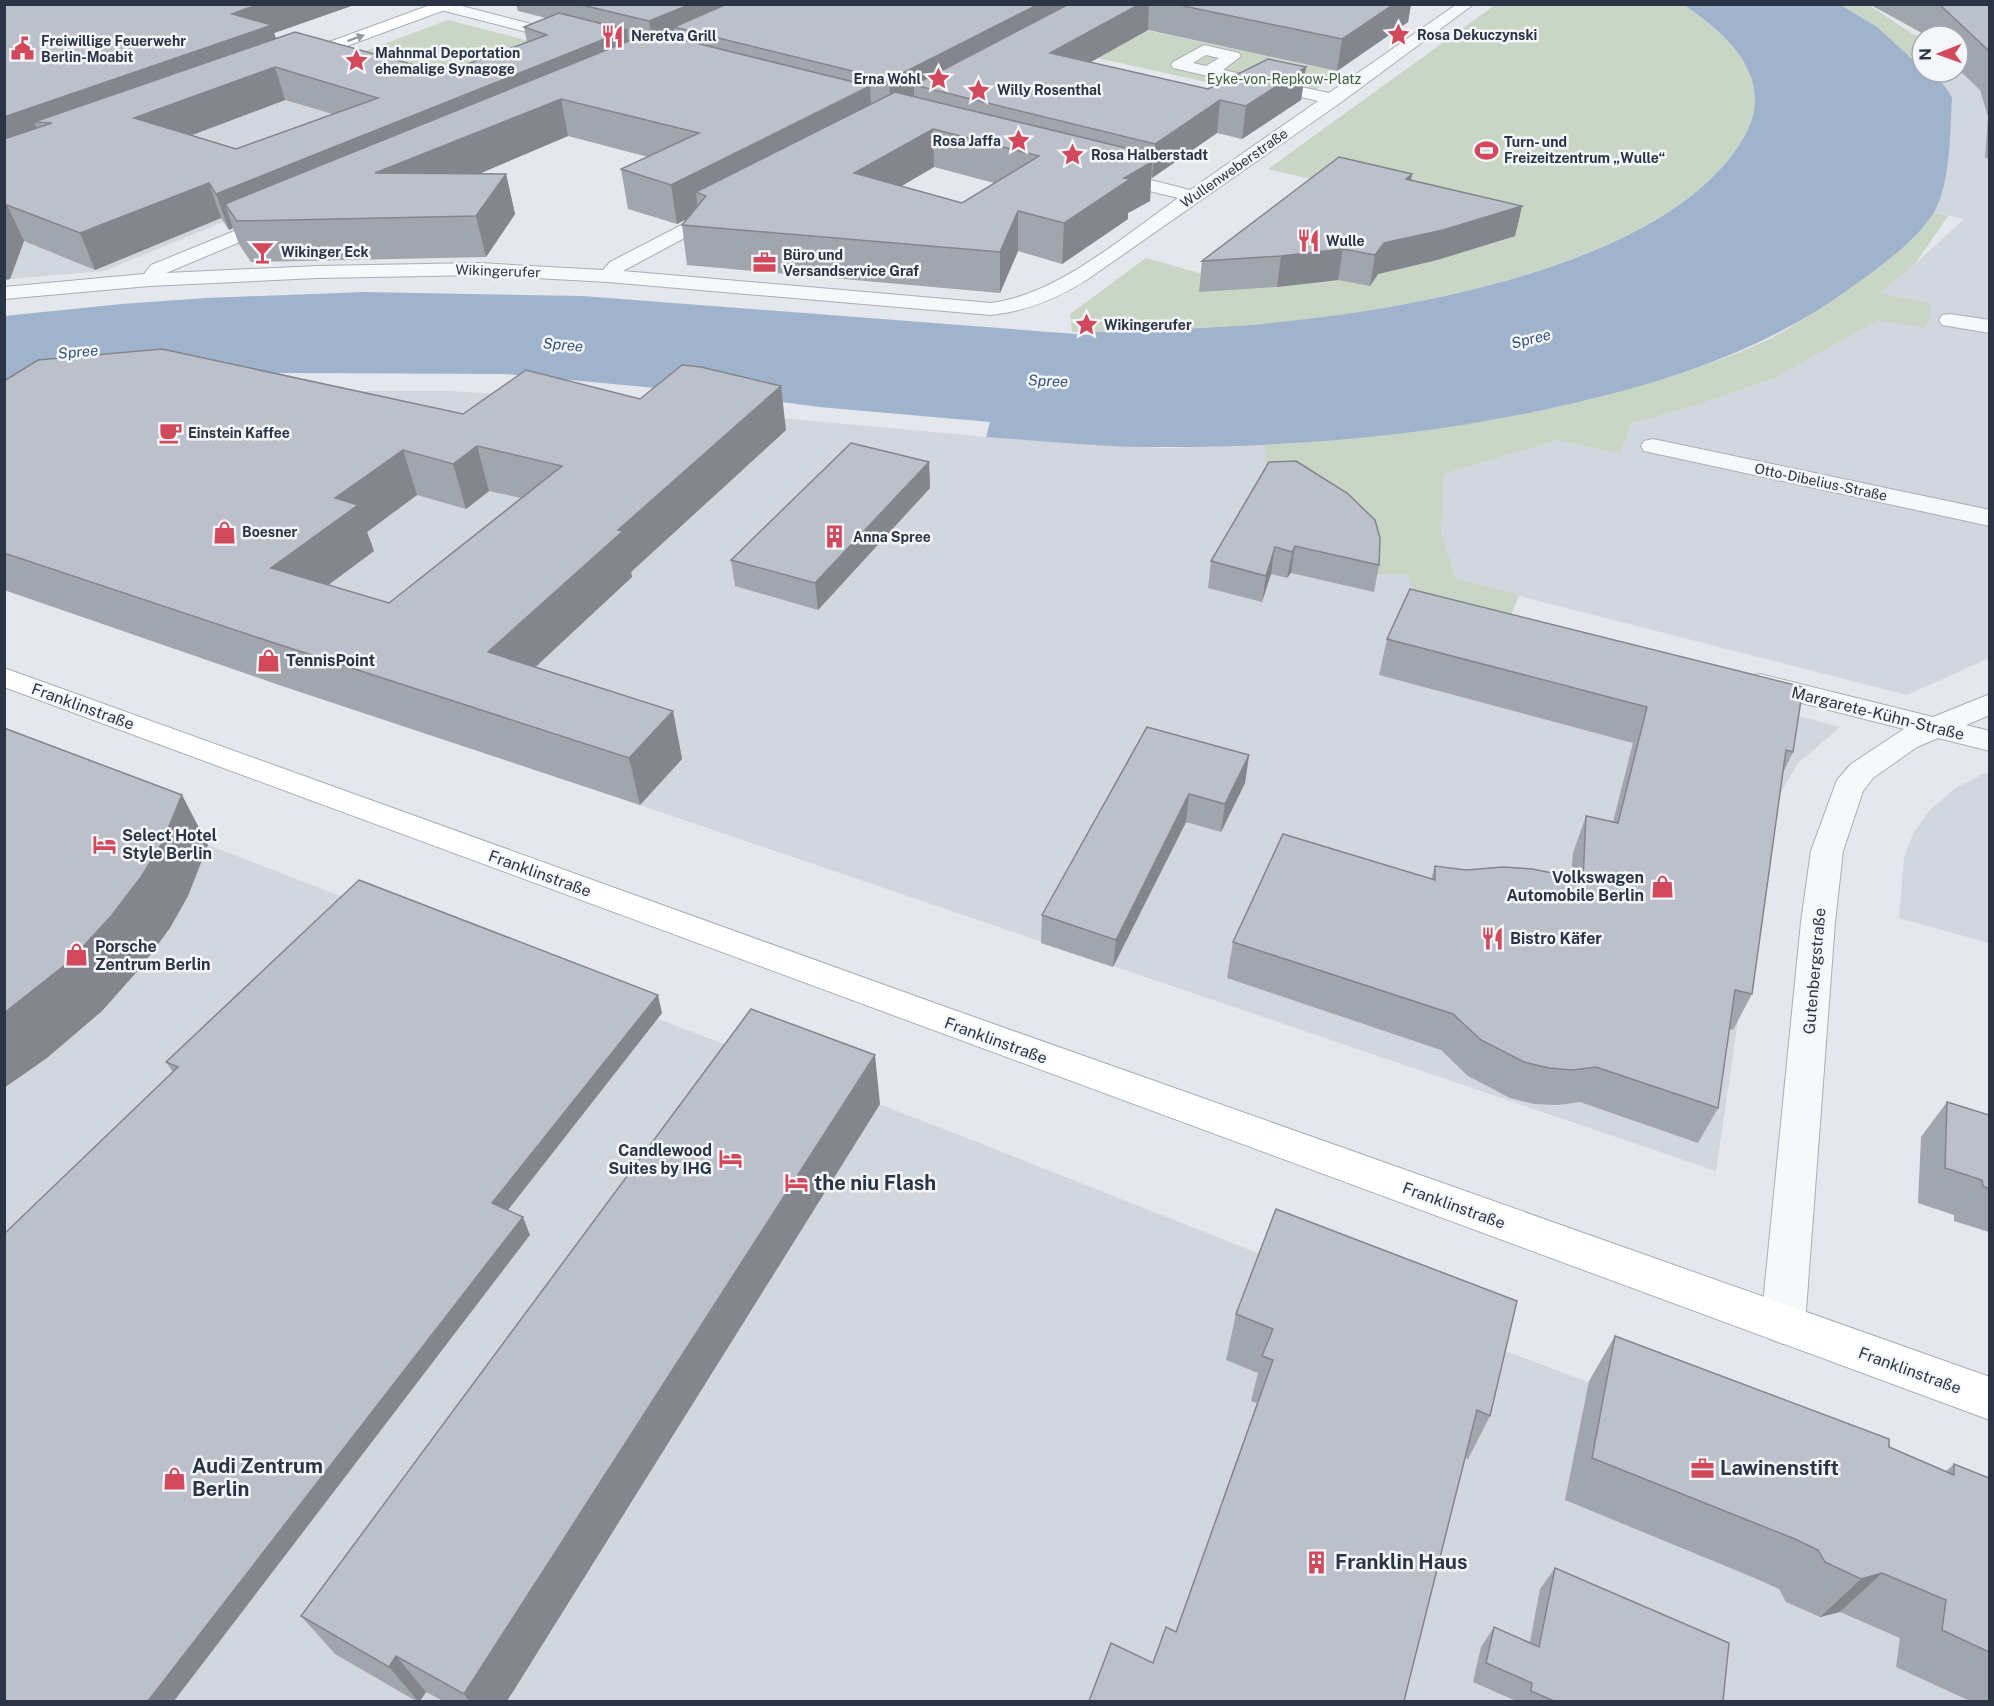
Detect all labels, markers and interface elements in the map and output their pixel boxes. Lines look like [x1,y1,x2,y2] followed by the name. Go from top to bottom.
[1386,22,1412,48] place icon: Rosa Dekuczynski
[600,23,626,49] restaurant icon: Neretva Grill
[1910,24,1970,84] north arrow
[1417,27,1537,43] place label: Rosa Dekuczynski
[631,28,717,44] place label: Neretva Grill
[347,32,365,42] one-way arrow
[41,33,186,65] place label: Freiwillige Feuerwehr Berlin-Moabit
[10,36,36,62] public building icon: Freiwillige Feuerwehr Berlin-Moabit
[375,45,520,77] place label: Mahnmal Deportation ehemalige Synagoge
[344,48,370,74] place icon: Mahnmal Deportation ehemalige Synagoge
[1916,48,1935,61] text: N
[926,66,952,92] place icon: Erna Wohl
[854,71,921,87] place label: Erna Wohl
[1207,71,1362,87] park label: Eyke-von-Repkow-Platz
[966,77,992,103] place icon: Willy Rosenthal
[997,82,1102,98] place label: Willy Rosenthal
[1177,125,1291,211] street label: Wullenweberstraße
[1006,128,1032,154] place icon: Rosa Jaffa
[932,133,1001,149] place label: Rosa Jaffa
[1504,134,1666,166] place label: Turn- und Freizeitzentrum „Wulle“
[1473,137,1499,163] sports icon: Turn- und Freizeitzentrum „Wulle“
[1060,142,1086,168] place icon: Rosa Halberstadt
[1091,147,1208,163] place label: Rosa Halberstadt
[1295,228,1321,254] restaurant icon: Wulle
[1326,233,1365,249] place label: Wulle
[250,239,276,265] bar icon: Wikinger Eck
[281,244,369,260] place label: Wikinger Eck
[783,247,919,279] place label: Büro und Versandservice Graf
[752,250,778,276] office icon: Büro und Versandservice Graf
[455,262,541,280] street label: Wikingerufer
[1073,312,1099,338] place icon: Wikingerufer
[1104,317,1192,333] place label: Wikingerufer
[1509,325,1553,352] water label: Spree
[542,334,584,355] water label: Spree
[57,341,99,362] water label: Spree
[1028,371,1068,390] water label: Spree
[157,420,183,446] cafe icon: Einstein Kaffee
[188,425,290,441] place label: Einstein Kaffee
[1753,460,1889,504] street label: Otto-Dibelius-Straße
[211,519,237,545] shop icon: Boesner
[242,524,298,540] place label: Boesner
[822,524,848,550] building icon: Anna Spree
[853,529,931,545] place label: Anna Spree
[255,647,281,673] shop icon: TennisPoint
[286,651,375,670] place label: TennisPoint
[29,679,137,734] street label: Franklinstraße
[1789,683,1966,744] street label: Margarete-Kühn-Straße
[122,826,217,863] place label: Select Hotel Style Berlin
[91,831,117,857] hotel icon: Select Hotel Style Berlin
[486,846,594,901] street label: Franklinstraße
[1506,868,1644,905] place label: Volkswagen Automobile Berlin
[1649,873,1675,899] shop icon: Volkswagen Automobile Berlin
[1799,907,1829,1035] street label: Gutenbergstraße
[1479,925,1505,951] restaurant icon: Bistro Käfer
[1510,929,1602,948] place label: Bistro Käfer
[95,937,211,974] place label: Porsche Zentrum Berlin
[64,942,90,968] shop icon: Porsche Zentrum Berlin
[942,1013,1050,1068] street label: Franklinstraße
[608,1141,712,1178] place label: Candlewood Suites by IHG
[717,1146,743,1172] hotel icon: Candlewood Suites by IHG
[783,1170,809,1196] hotel icon: the niu Flash
[814,1171,936,1195] place label: the niu Flash
[1400,1178,1508,1233] street label: Franklinstraße
[1856,1343,1964,1398] street label: Franklinstraße
[192,1454,323,1501] place label: Audi Zentrum Berlin
[1689,1455,1715,1481] office icon: Lawinenstift
[1720,1456,1839,1480] place label: Lawinenstift
[161,1465,187,1491] shop icon: Audi Zentrum Berlin
[1304,1549,1330,1575] building icon: Franklin Haus
[1335,1550,1467,1574] place label: Franklin Haus

